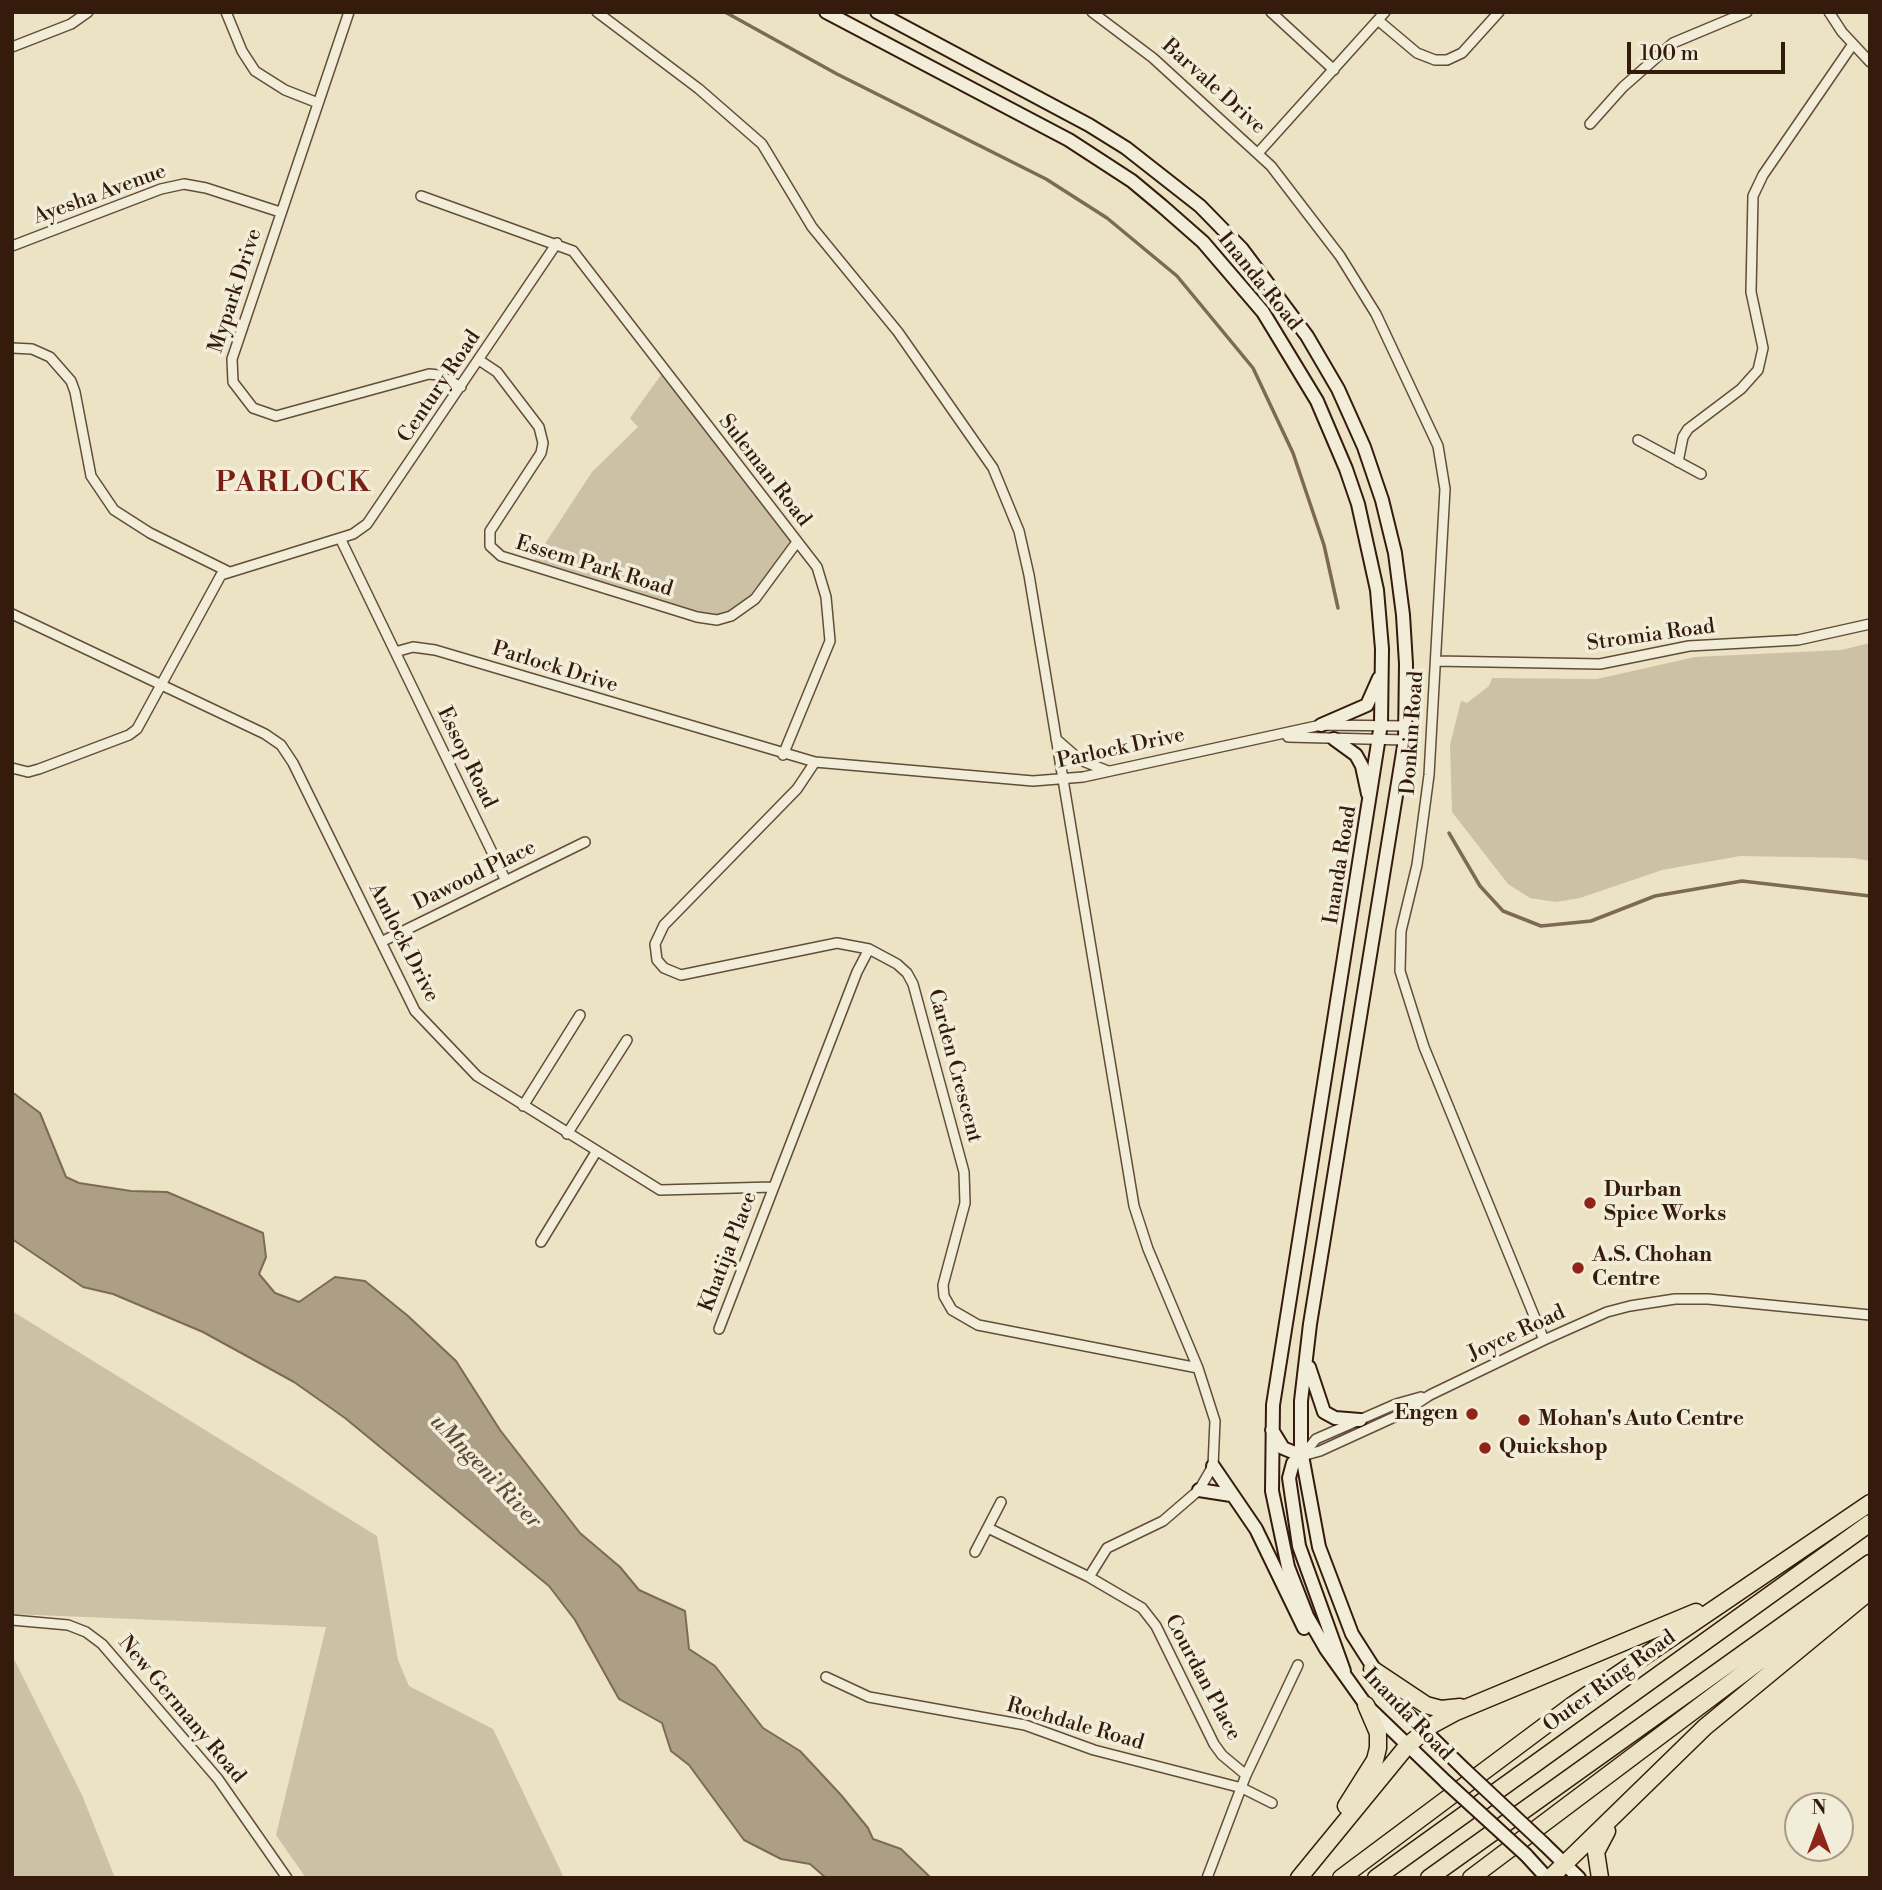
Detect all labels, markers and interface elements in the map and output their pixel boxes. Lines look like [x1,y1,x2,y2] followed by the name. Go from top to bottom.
[1630,28,1787,72] scale bar
[1156,34,1270,140] street label: Barvale Drive
[1640,41,1699,67] text: 100 m
[30,159,170,231] street label: Ayesha Avenue
[204,226,268,356] street label: Mypark Drive
[1212,228,1306,336] street label: Inanda Road
[393,326,487,448] street label: Century Road
[712,410,816,532] street label: Suleman Road
[216,467,372,501] district label: PARLOCK
[512,531,676,603] street label: Essem Park Road
[1585,615,1717,657] street label: Stromia Road
[489,637,621,699] street label: Parlock Drive
[1396,670,1430,796] street label: Donkin Road
[431,703,501,813] street label: Essop Road
[1055,723,1187,775] street label: Parlock Drive
[1319,804,1363,926] street label: Inanda Road
[410,835,540,917] street label: Dawood Place
[362,879,444,1007] street label: Amlock Drive
[921,987,987,1145] street label: Carden Crescent
[1604,1178,1726,1228] place label: Durban Spice Works
[695,1188,763,1316] street label: Khatija Place
[1582,1195,1598,1211] marker: Durban Spice Works
[1592,1243,1712,1293] place label: A.S. Chohan Centre
[1570,1260,1586,1276] marker: A.S. Chohan Centre
[1464,1301,1570,1367] street label: Joyce Road
[1394,1401,1458,1427] place label: Engen
[1464,1406,1480,1422] marker: Engen
[1538,1407,1744,1433] place label: Mohan's Auto Centre
[424,1409,546,1535] water label: uMngeni River
[1516,1412,1532,1428] marker: Mohan's Auto Centre
[1499,1435,1608,1461] place label: Quickshop
[1477,1440,1493,1456] marker: Quickshop
[1158,1611,1246,1745] street label: Courdan Place
[1539,1626,1681,1738] street label: Outer Ring Road
[112,1631,250,1789] street label: New Germany Road
[1357,1663,1457,1767] street label: Inanda Road
[1004,1693,1146,1757] street label: Rochdale Road
[1784,1792,1854,1862] north arrow
[1811,1796,1827,1820] text: N

